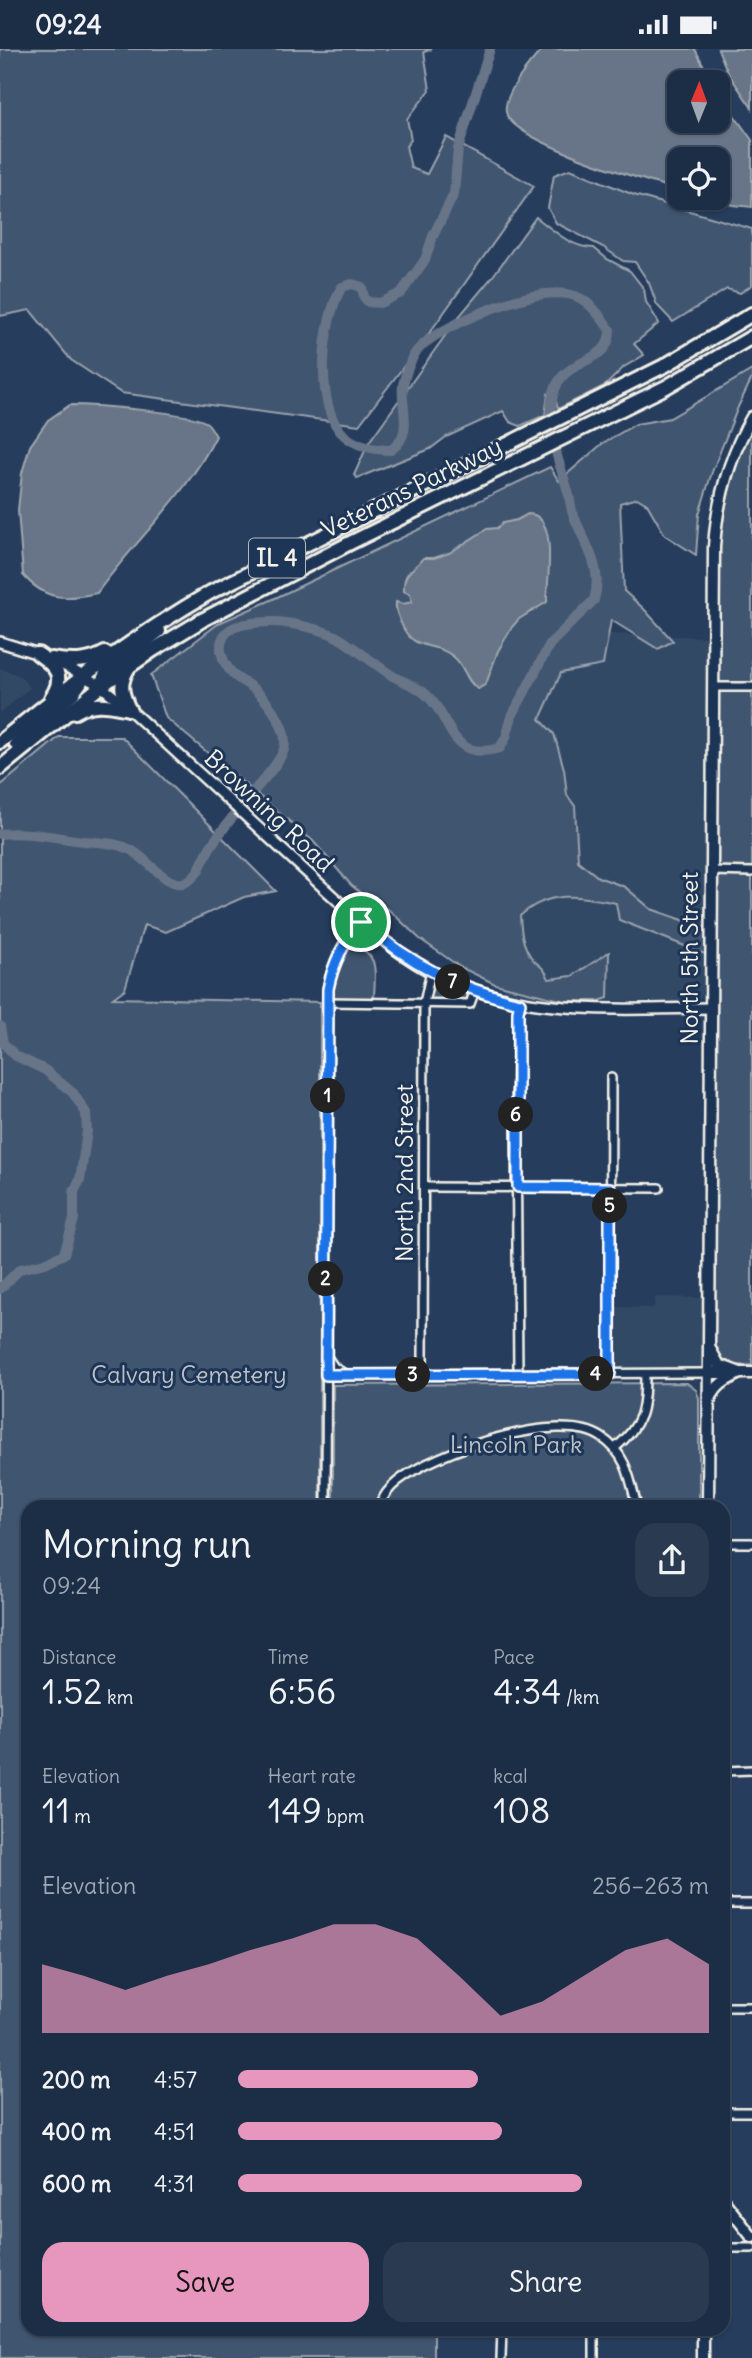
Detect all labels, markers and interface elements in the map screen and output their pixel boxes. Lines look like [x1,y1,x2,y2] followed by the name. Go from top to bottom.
[35,8,102,41] text: 09:24
[667,70,730,133] north arrow
[667,70,730,210] map controls
[667,147,730,210] button: locate
[316,430,507,544] street label: Veterans Parkway
[249,538,305,577] road number: IL 4
[199,743,341,878] street label: Browning Road
[674,872,704,1044] street label: North 5th Street
[331,892,391,952] pin
[342,903,380,941] icon: arrive
[435,965,470,999] pin: 7
[448,969,457,993] text: 7
[310,1079,346,1113] pin: 1
[324,1083,331,1107] text: 1
[389,1084,419,1262] street label: North 2nd Street
[498,1097,534,1133] pin: 6
[510,1102,521,1126] text: 6
[592,1189,628,1223] pin: 5
[604,1193,615,1217] text: 5
[308,1261,344,1297] pin: 2
[320,1266,331,1290] text: 2
[396,1357,430,1393] pin: 3
[578,1357,614,1391] pin: 4
[91,1359,287,1389] park label: Calvary Cemetery
[590,1361,601,1385] text: 4
[407,1362,418,1386] text: 3
[450,1429,582,1459] park label: Lincoln Park
[42,1521,252,1568] text: Morning run
[635,1523,709,1597] button: share
[42,1571,101,1600] text: 09:24
[42,1645,116,1669] text: Distance
[268,1645,309,1669] text: Time
[493,1645,535,1669] text: Pace
[42,1669,102,1713] text: 1.52
[268,1669,336,1713] text: 6:56
[493,1669,562,1713] text: 4:34
[102,1685,133,1709] text: km
[562,1685,599,1709] text: /km
[42,1764,120,1788] text: Elevation
[268,1764,356,1788] text: Heart rate
[493,1764,528,1788] text: kcal
[42,1788,70,1832] text: 11
[268,1788,322,1832] text: 149
[493,1788,550,1832] text: 108
[70,1804,91,1828] text: m
[322,1804,364,1828] text: bpm
[42,1871,136,1900] text: Elevation
[592,1871,709,1900] text: 256–263 m
[42,2065,111,2094] text: 200 m
[154,2065,197,2094] text: 4:57
[42,2117,111,2146] text: 400 m
[154,2117,195,2146] text: 4:51
[42,2169,111,2198] text: 600 m
[154,2169,194,2198] text: 4:31
[42,2242,369,2322] button: Save
[383,2242,709,2322] button: Share

